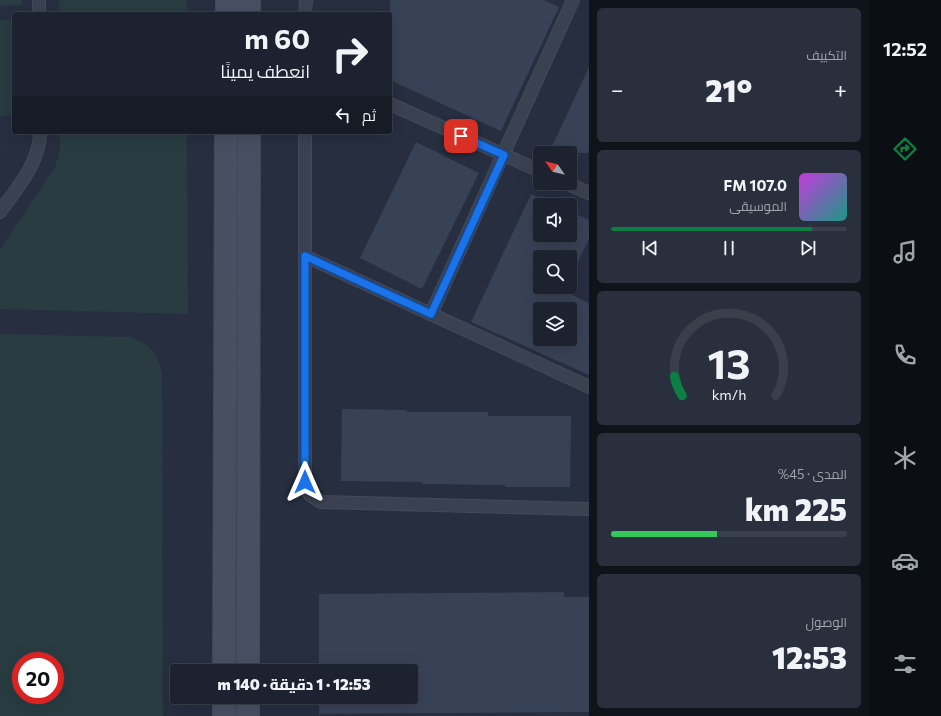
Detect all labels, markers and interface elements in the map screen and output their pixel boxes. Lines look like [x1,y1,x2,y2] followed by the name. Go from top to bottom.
[244,21,310,55] text: 60 m
[324,28,376,80] icon: right
[883,38,927,60] text: 12:52
[806,47,847,63] text: التكييف
[220,60,310,82] text: انعطف يمينًا
[705,71,752,108] text: 21°
[611,76,624,103] text: −
[834,76,847,103] text: +
[332,104,354,126] icon: left
[362,106,376,124] text: ثم
[444,119,478,153] pin
[450,125,472,147] icon: arrive
[891,135,919,163] icon: directions
[533,146,577,190] north arrow
[533,146,577,346] map controls
[724,176,787,194] text: 107.0 FM
[533,198,577,242] button: sound
[729,198,787,214] text: الموسيقى
[639,237,661,259] icon: previous
[718,237,740,259] icon: pause
[797,237,819,259] icon: next
[891,238,919,266] icon: music
[533,250,577,294] button: search
[533,302,577,346] button: layers
[707,337,751,388] text: 13
[891,341,919,369] icon: phone
[712,385,746,403] text: km/h
[891,444,919,472] icon: climate
[284,461,326,503] position arrow
[778,466,847,482] text: المدى · 45%
[745,490,847,527] text: 225 km
[891,547,919,575] icon: car
[806,614,847,630] text: الوصول
[772,638,847,675] text: 12:53
[891,650,919,678] icon: filters
[12,652,64,704] speed limit sign: 20
[217,675,371,693] text: 12:53 · 1 دقيقة · 140 m

